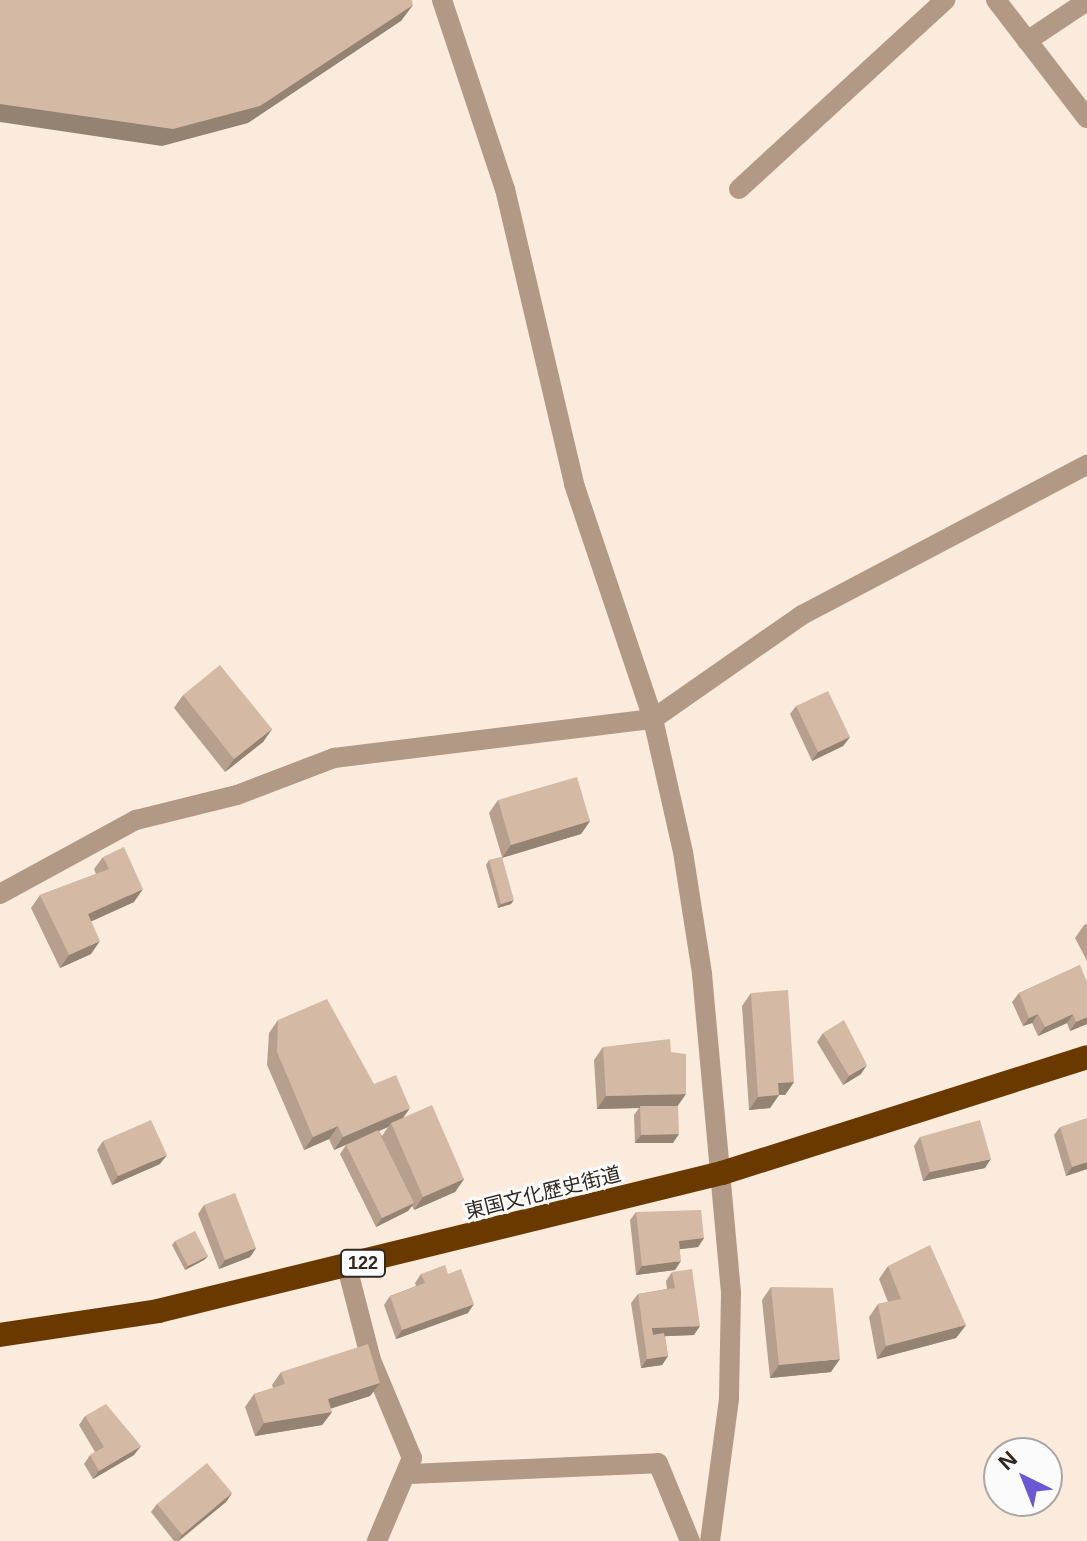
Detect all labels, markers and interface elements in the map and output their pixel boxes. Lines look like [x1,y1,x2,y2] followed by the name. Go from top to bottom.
[462,1162,624,1224] street label: 東国文化歴史街道
[339,1249,387,1277] road number: 122
[983,1437,1063,1517] north arrow
[993,1446,1022,1475] text: N

